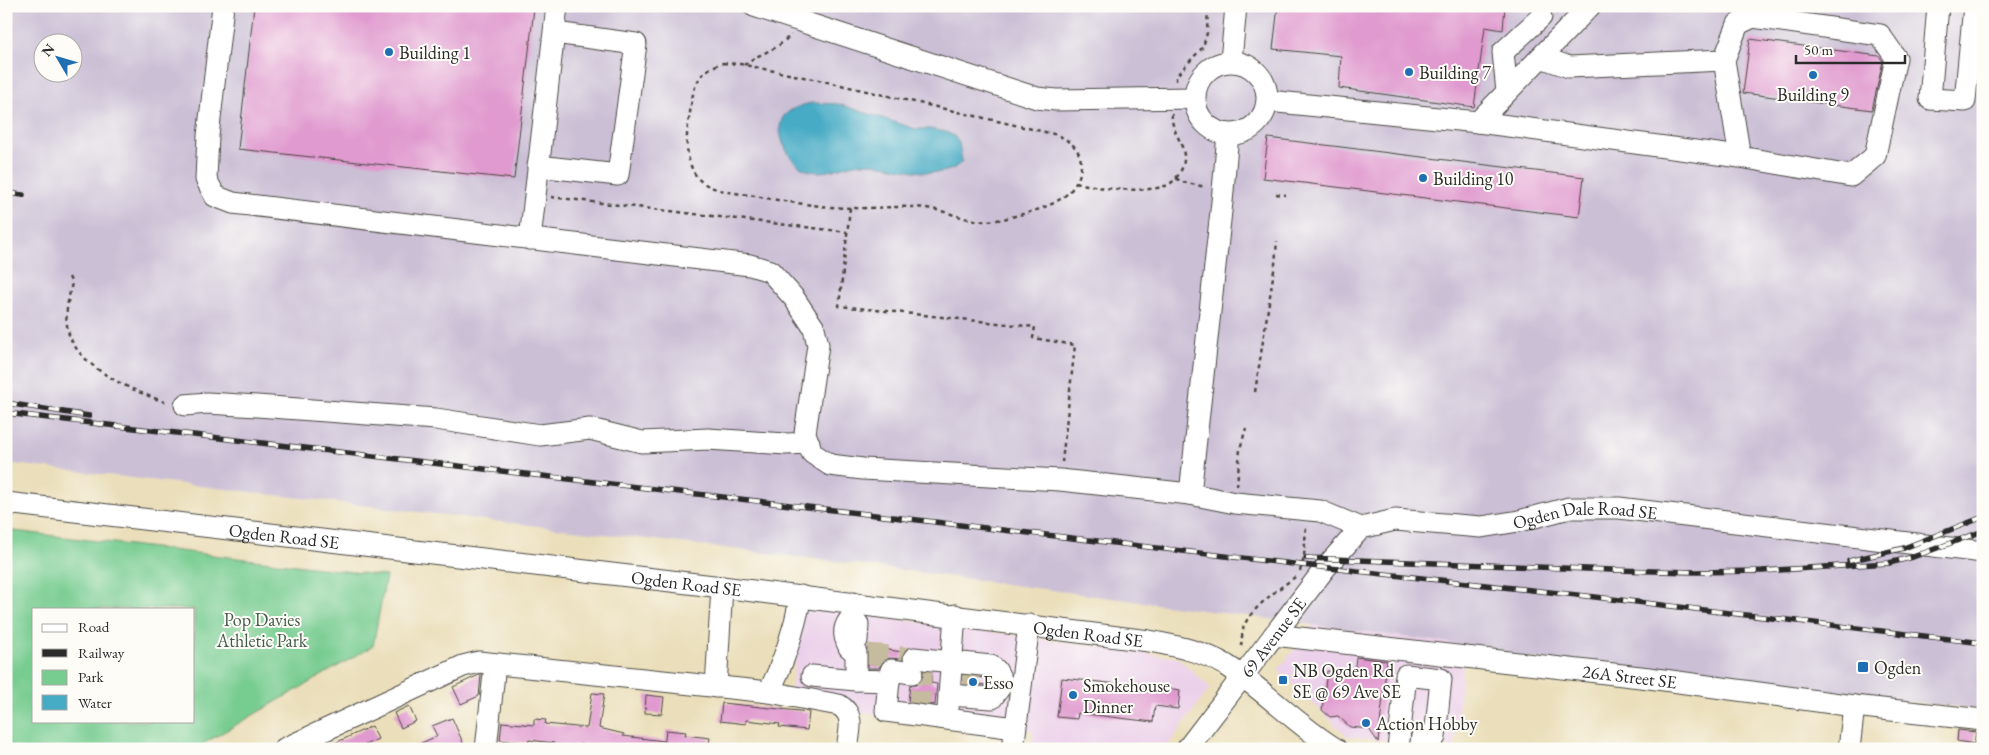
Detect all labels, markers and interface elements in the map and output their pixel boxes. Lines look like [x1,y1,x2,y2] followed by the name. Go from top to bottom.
[32,32,82,82] north arrow
[1796,32,1905,64] scale bar
[37,39,59,60] text: N
[1804,40,1833,59] text: 50 m
[399,41,471,64] place label: Building 1
[383,46,395,58] marker: Building 1
[1419,61,1491,84] place label: Building 7
[1403,66,1415,78] marker: Building 7
[1807,69,1819,81] marker: Building 9
[1777,83,1849,106] place label: Building 9
[1433,167,1514,190] place label: Building 10
[1417,172,1429,184] marker: Building 10
[1510,495,1659,534] street label: Ogden Dale Road SE
[228,518,340,553] street label: Ogden Road SE
[630,565,743,601] street label: Ogden Road SE
[1235,592,1310,682] street label: 69 Avenue SE
[32,608,195,722] legend
[216,608,308,652] park label: Pop Davies Athletic Park
[1032,615,1145,652] street label: Ogden Road SE
[78,617,110,636] text: Road
[78,643,125,662] text: Railway
[1874,656,1922,679] place label: Ogden
[1293,659,1401,703] place label: NB Ogden Rd SE @ 69 Ave SE
[1581,659,1678,693] street label: 26A Street SE
[1856,660,1870,674] marker: Ogden
[78,667,105,686] text: Park
[983,671,1014,694] place label: Esso
[1083,674,1170,718] place label: Smokehouse Dinner
[1277,674,1289,686] marker: NB Ogden Rd SE @ 69 Ave SE
[967,676,979,688] marker: Esso
[1067,689,1079,701] marker: Smokehouse Dinner
[78,693,112,712] text: Water
[1375,712,1477,735] place label: Action Hobby
[1360,717,1372,729] marker: Action Hobby

